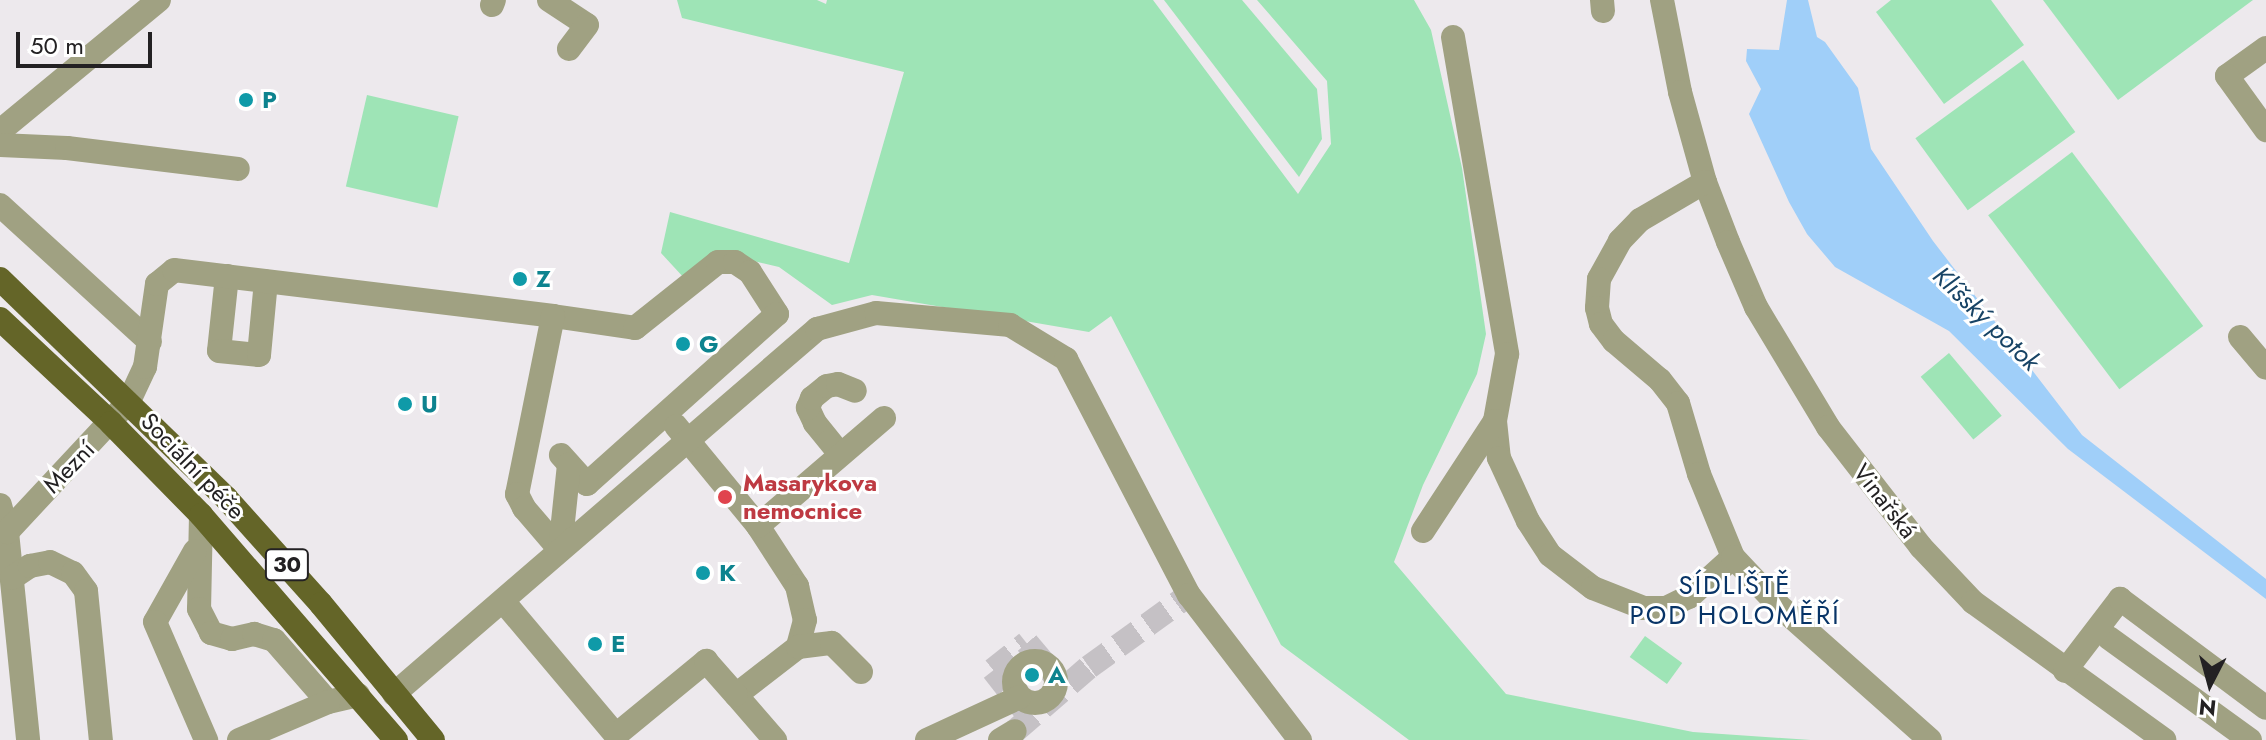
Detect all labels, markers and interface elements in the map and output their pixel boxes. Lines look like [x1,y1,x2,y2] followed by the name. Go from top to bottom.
[20,16,156,66] scale bar
[30,28,84,63] text: 50 m
[262,86,277,114] place label: P
[237,91,255,109] marker: P
[1926,260,2046,378] water label: Klíšský potok
[536,265,551,293] place label: Z
[511,270,529,288] marker: Z
[699,330,719,358] place label: G
[674,335,692,353] marker: G
[421,390,438,418] place label: U
[396,395,414,413] marker: U
[135,407,251,525] street label: Sociální péče
[37,435,101,499] street label: Mezní
[1847,458,1923,544] street label: Vinařská
[743,469,877,525] place label: Masarykova nemocnice
[714,486,736,508] marker: Masarykova nemocnice
[263,547,311,583] road number: 30
[719,559,736,587] place label: K
[694,564,712,582] marker: K
[1629,570,1841,632] district label: SÍDLIŠTĚ POD HOLOMĚŘÍ
[611,630,625,658] place label: E
[586,635,604,653] marker: E
[2170,644,2250,724] north arrow
[1048,661,1066,689] place label: A
[1023,666,1041,684] marker: A
[2197,691,2218,725] text: N

